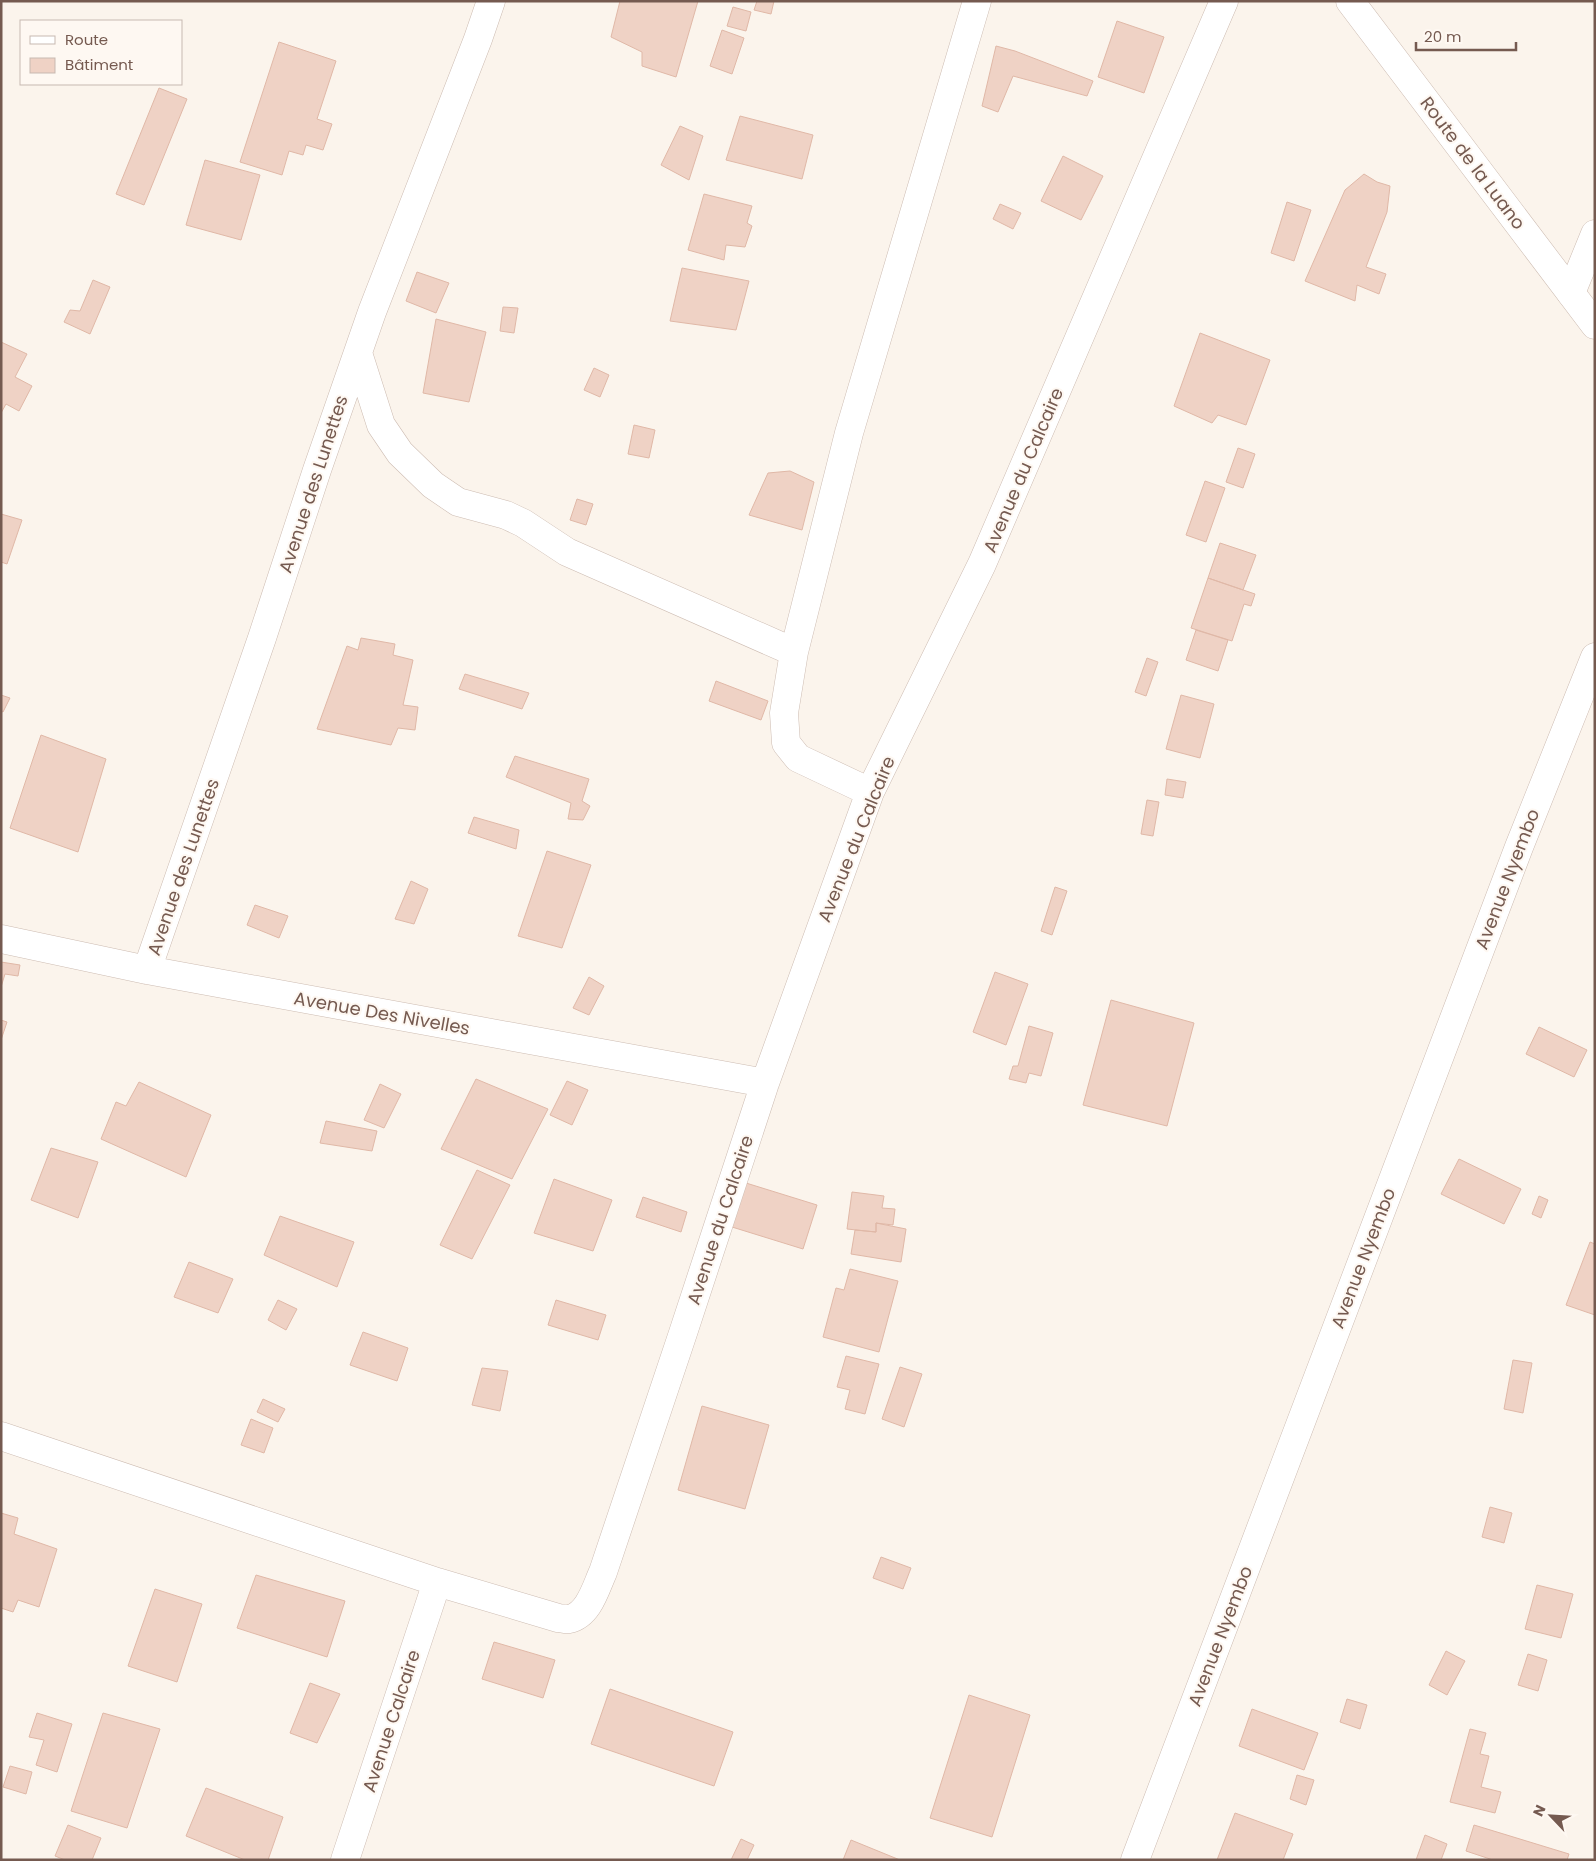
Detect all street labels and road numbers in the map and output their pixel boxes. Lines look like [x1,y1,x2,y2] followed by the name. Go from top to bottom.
[1415,91,1531,235] street label: Route de la Luano
[977,384,1069,556] street label: Avenue du Calcaire
[272,392,354,576] street label: Avenue des Lunettes
[811,752,901,926] street label: Avenue du Calcaire
[141,775,225,959] street label: Avenue des Lunettes
[1469,805,1545,953] street label: Avenue Nyembo
[292,985,472,1041] street label: Avenue Des Nivelles
[681,1132,759,1308] street label: Avenue du Calcaire
[1325,1184,1401,1332] street label: Avenue Nyembo
[1182,1562,1258,1710] street label: Avenue Nyembo
[356,1647,426,1795] street label: Avenue Calcaire

